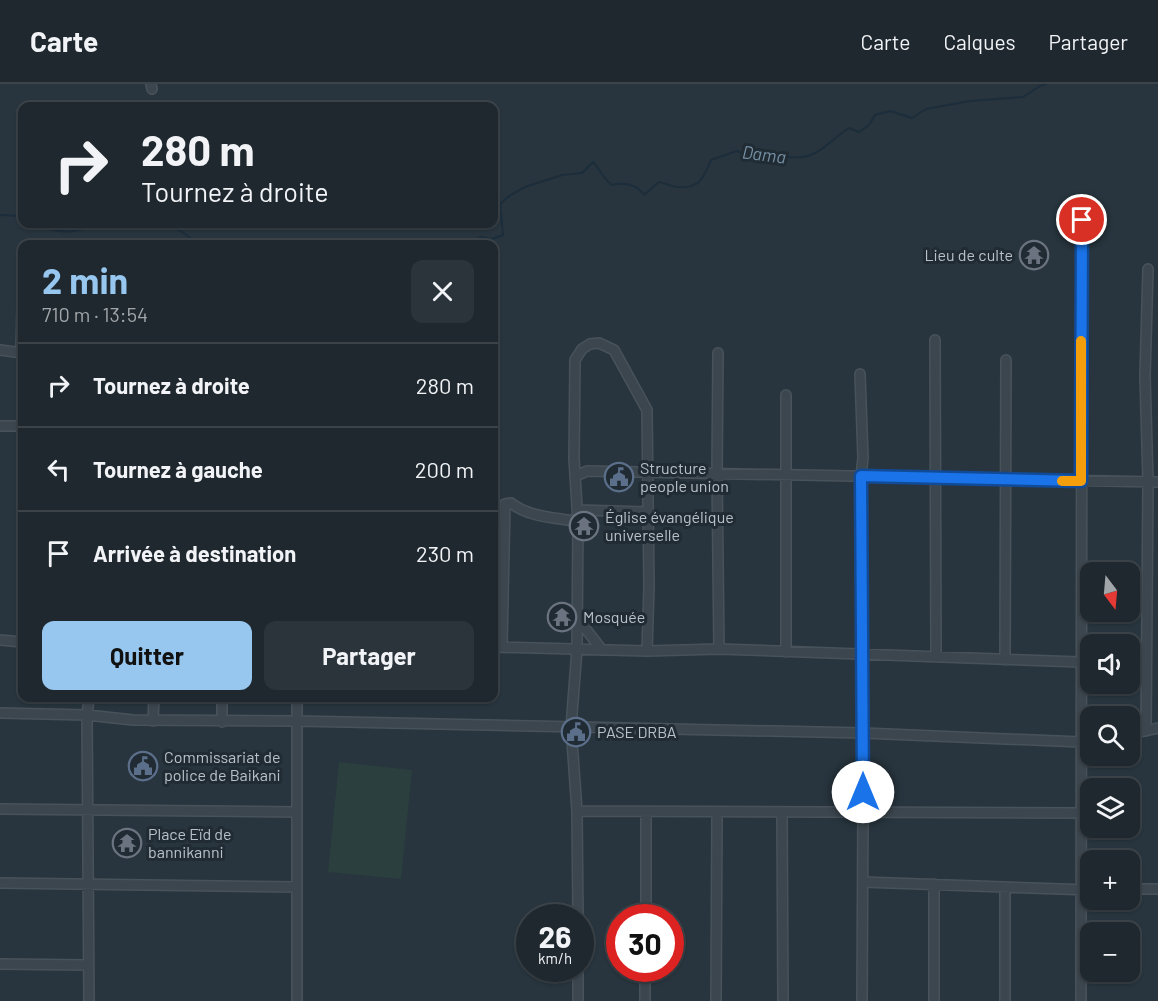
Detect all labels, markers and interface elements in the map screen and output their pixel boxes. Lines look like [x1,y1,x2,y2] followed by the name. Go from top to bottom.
[30,24,98,58] text: Carte
[861,29,910,54] text: Carte
[943,29,1016,54] text: Calques
[1049,29,1128,54] text: Partager
[141,124,255,174] text: 280 m
[42,126,120,204] icon: right
[741,140,787,168] water label: Dama
[141,175,329,207] text: Tournez à droite
[1056,194,1107,245] pin
[1065,203,1098,236] icon: arrive
[1018,239,1050,271] temple icon: Lieu de culte
[924,245,1013,264] place label: Lieu de culte
[42,258,128,301] text: 2 min
[411,260,474,323] button: close
[42,302,148,326] text: 710 m · 13:54
[42,369,75,402] icon: right
[93,372,250,398] text: Tournez à droite
[416,372,474,398] text: 280 m
[42,453,75,486] icon: left
[93,456,263,482] text: Tournez à gauche
[415,456,474,482] text: 200 m
[640,458,729,495] place label: Structure people union
[603,461,635,493] public building icon: Structure people union
[605,507,734,544] place label: Église évangélique universelle
[568,510,600,542] temple icon: Église évangélique universelle
[42,537,75,570] icon: arrive
[93,540,296,566] text: Arrivée à destination
[416,540,474,566] text: 230 m
[1080,562,1140,622] north arrow
[1080,562,1140,982] map controls
[546,601,578,633] temple icon: Mosquée
[583,607,645,626] place label: Mosquée
[42,621,252,690] button: Quitter
[264,621,474,690] button: Partager
[1080,634,1140,694] button: sound
[1080,706,1140,766] button: search
[560,716,592,748] public building icon: PASE DRBA
[597,722,677,741] place label: PASE DRBA
[164,747,281,784] place label: Commissariat de police de Baikani
[127,750,159,782] public building icon: Commissariat de police de Baikani
[831,760,895,824] position arrow
[1080,778,1140,838] button: layers
[148,824,232,861] place label: Place Eïd de bannikanni
[111,827,143,859] temple icon: Place Eïd de bannikanni
[1080,850,1140,910] button: +
[606,904,684,982] speed limit sign: 30
[539,918,571,954] text: 26
[1080,922,1140,982] button: −
[538,949,572,967] text: km/h

